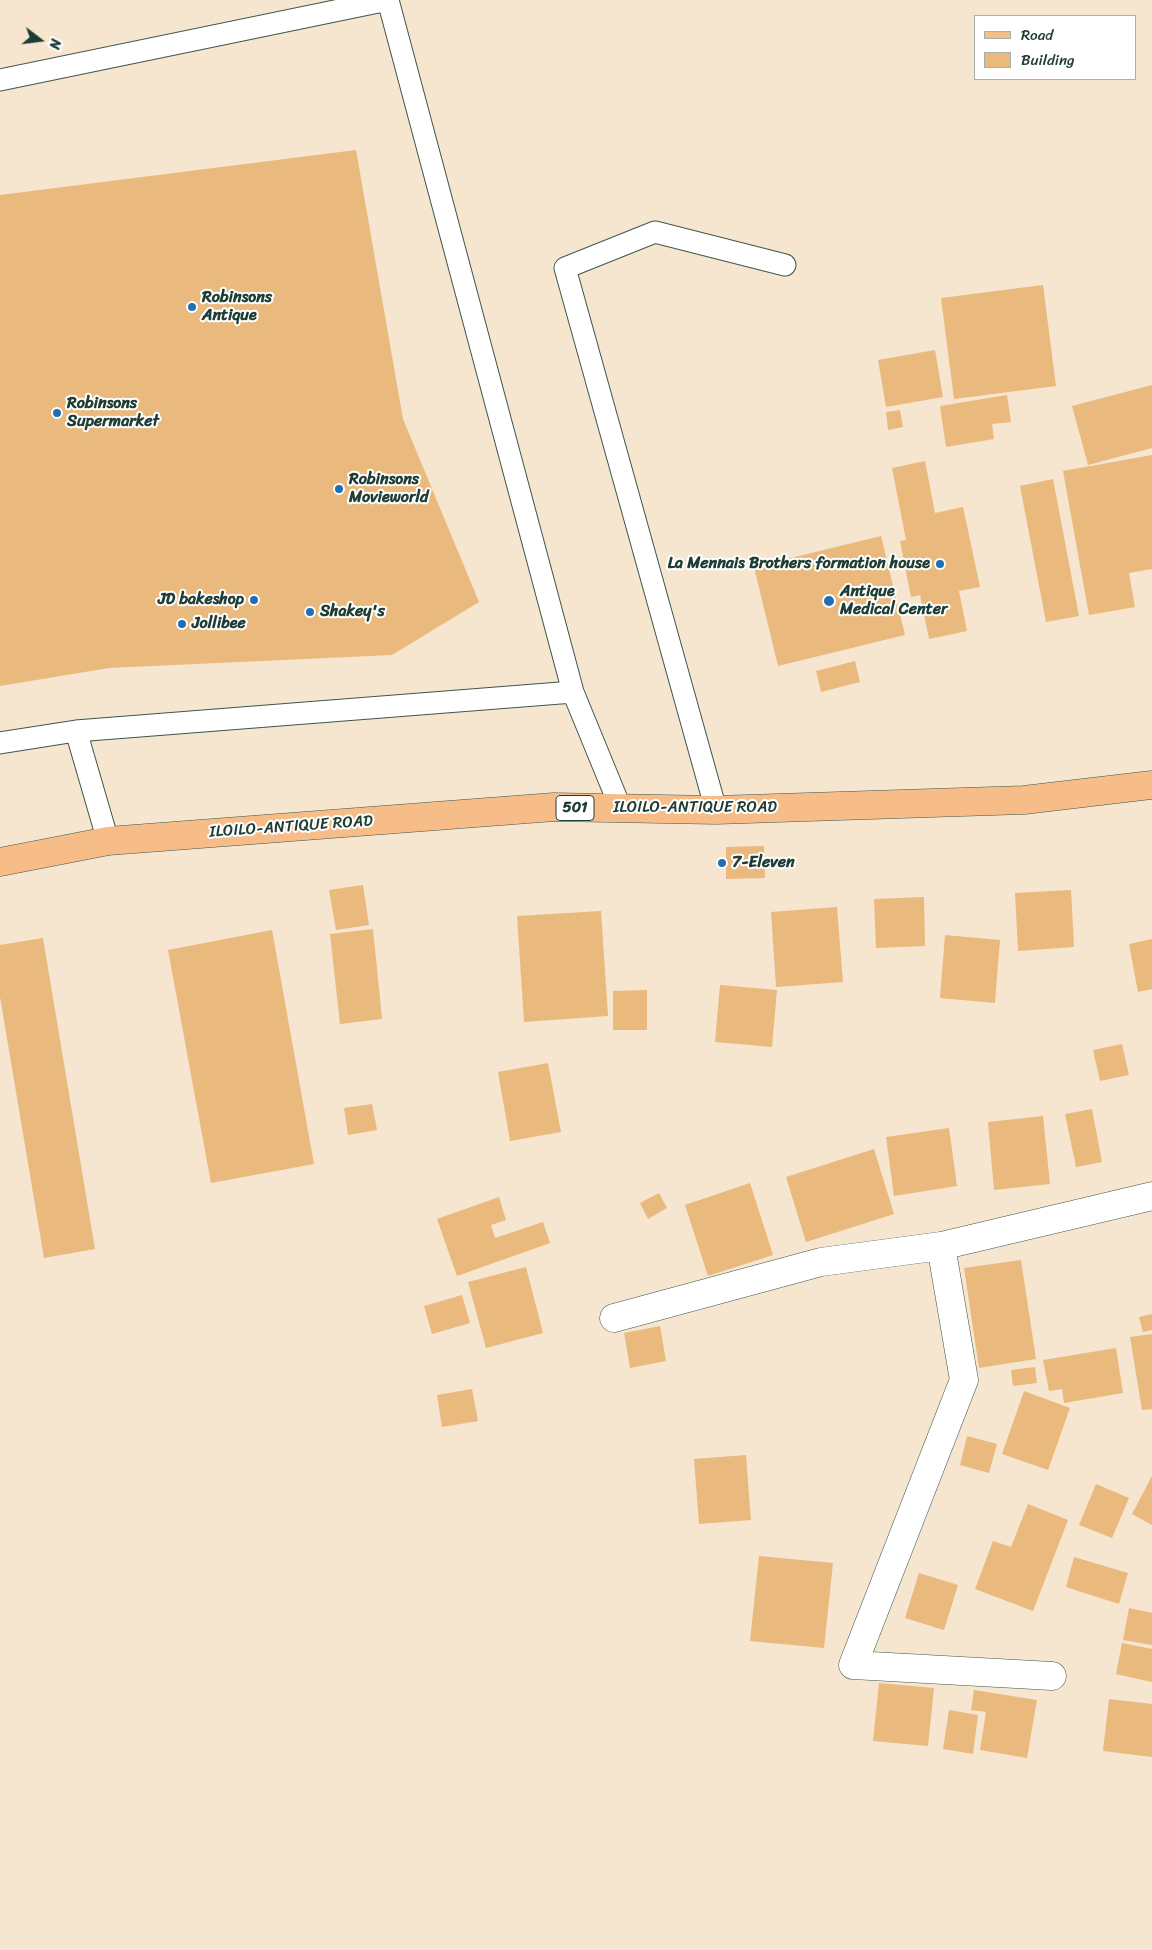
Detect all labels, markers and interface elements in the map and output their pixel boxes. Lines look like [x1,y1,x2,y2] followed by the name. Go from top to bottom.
[15,15,65,65] north arrow
[974,15,1137,80] legend
[1021,22,1053,48] text: Road
[42,36,68,52] text: N
[1021,47,1075,73] text: Building
[202,288,272,326] place label: Robinsons Antique
[186,301,198,313] marker: Robinsons Antique
[67,394,159,432] place label: Robinsons Supermarket
[51,407,63,419] marker: Robinsons Supermarket
[349,470,428,508] place label: Robinsons Movieworld
[333,483,345,495] marker: Robinsons Movieworld
[668,554,930,574] place label: La Mennais Brothers formation house
[934,558,946,570] marker: La Mennais Brothers formation house
[840,582,947,620] place label: Antique Medical Center
[158,590,244,610] place label: JD bakeshop
[248,594,260,606] marker: JD bakeshop
[822,594,836,608] marker: Antique Medical Center
[320,602,385,622] place label: Shakey's
[304,606,316,618] marker: Shakey's
[192,614,246,634] place label: Jollibee
[176,618,188,630] marker: Jollibee
[556,796,594,820] road number: 501
[613,798,777,818] street label: ILOILO-ANTIQUE ROAD
[209,812,373,842] street label: ILOILO-ANTIQUE ROAD
[732,853,795,873] place label: 7-Eleven
[716,857,728,869] marker: 7-Eleven

